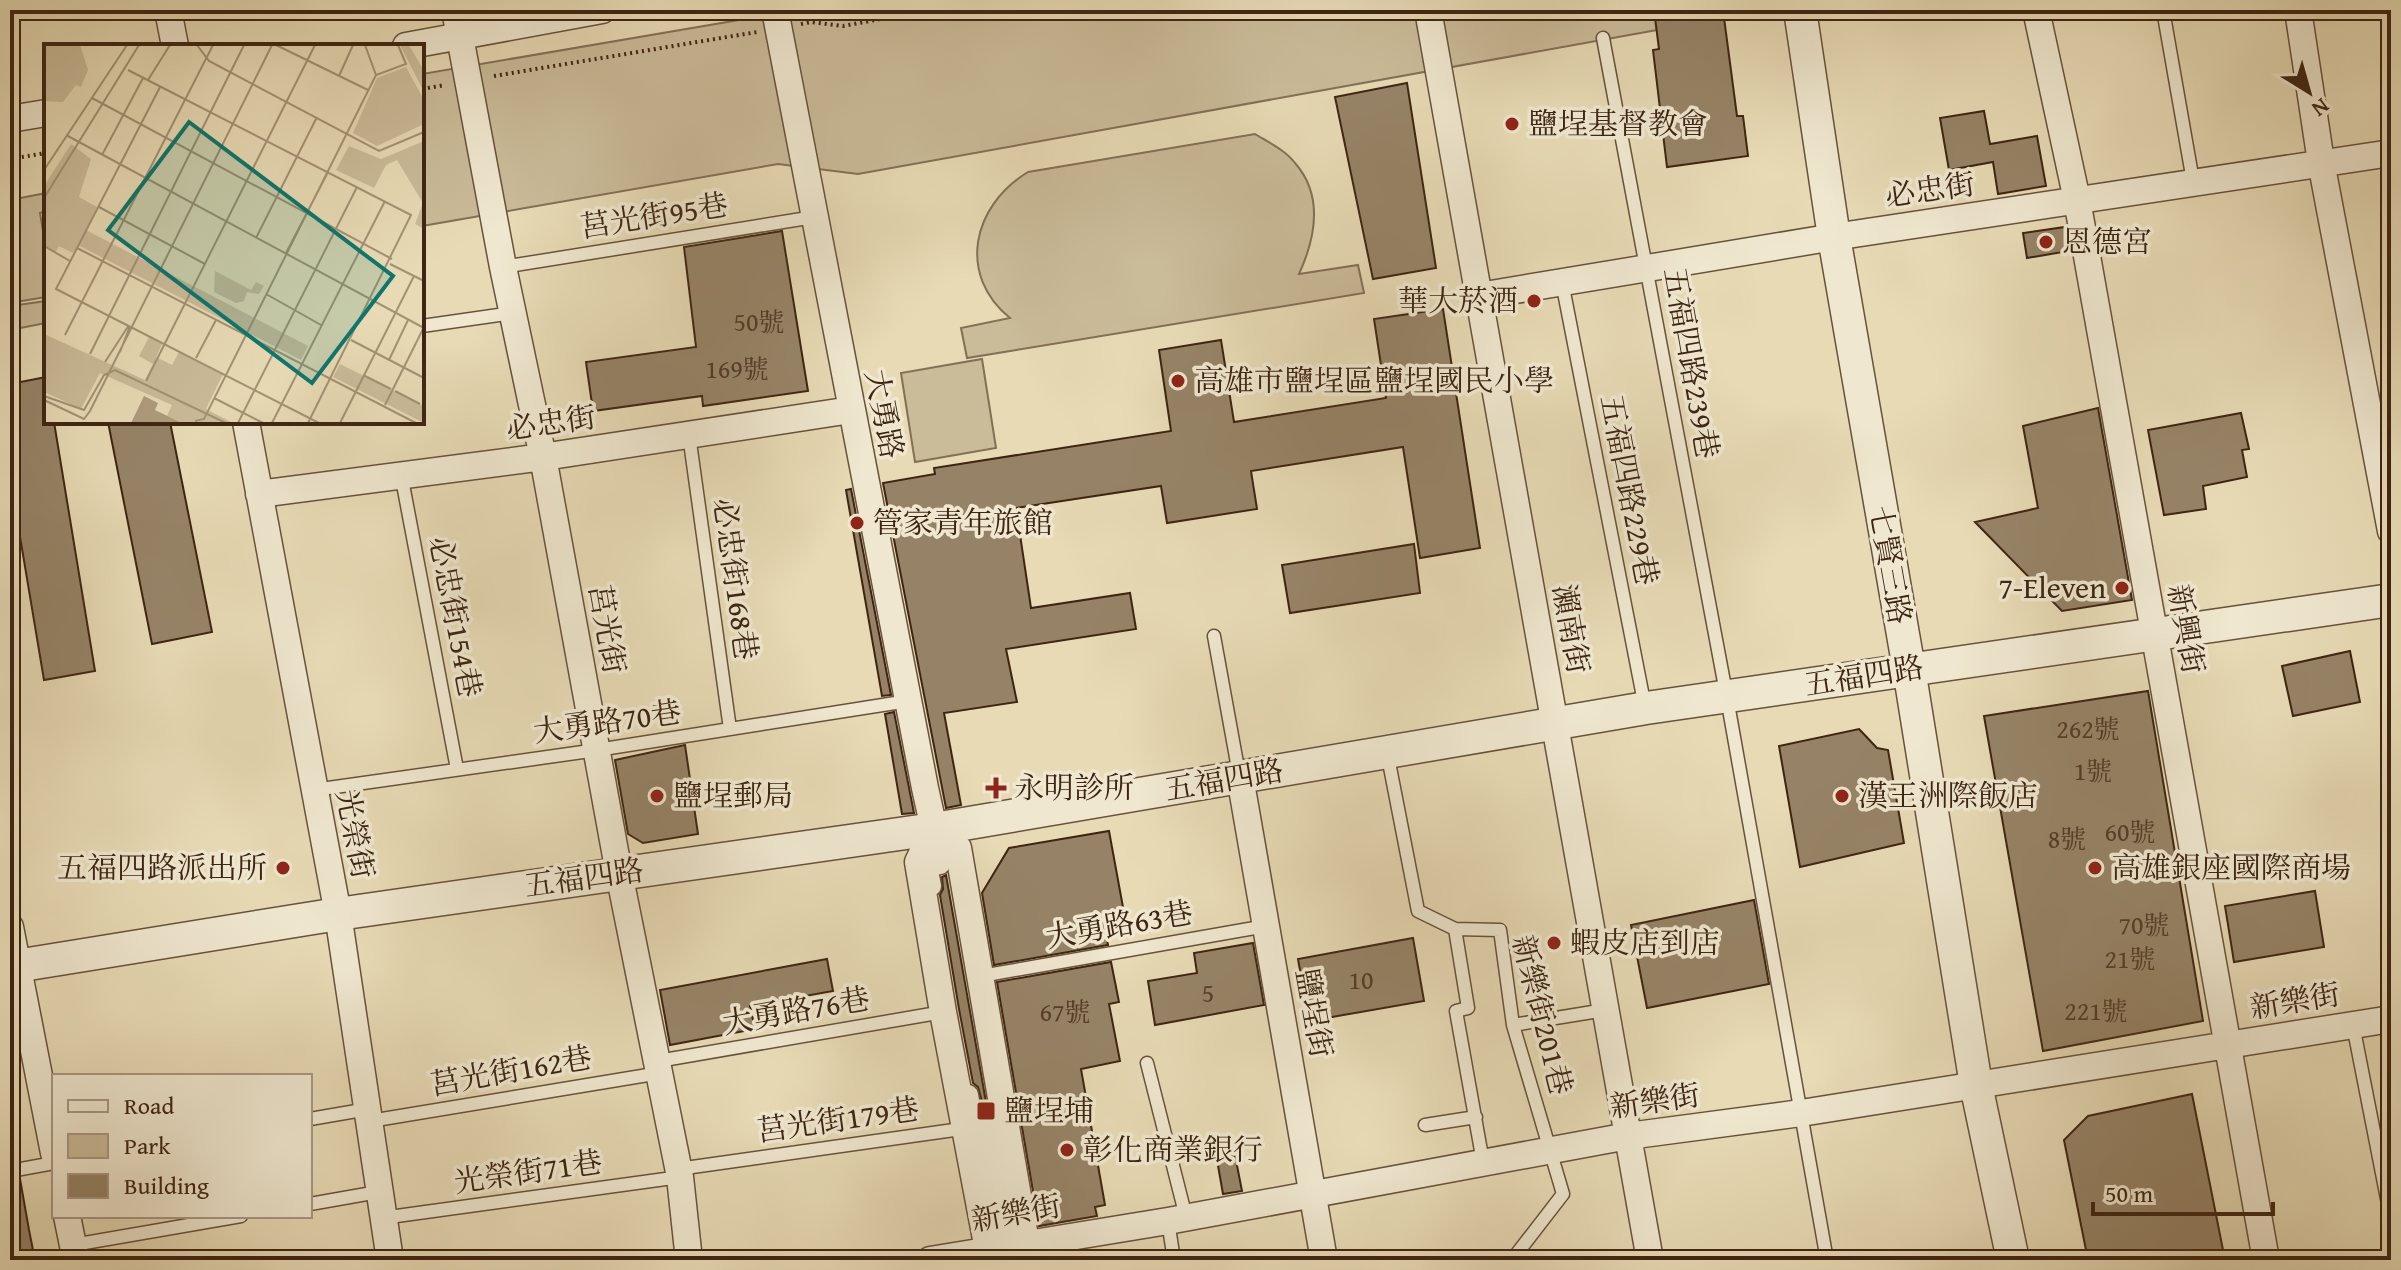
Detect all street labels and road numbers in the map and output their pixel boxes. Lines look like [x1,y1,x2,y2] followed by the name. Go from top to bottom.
[1882,161,1977,217] street label: 必忠街
[577,182,731,248] street label: 莒光街95巷
[1654,264,1730,462] street label: 五福四路239巷
[855,365,915,462] street label: 大勇路
[1590,391,1670,589] street label: 五福四路229巷
[503,394,598,450] street label: 必忠街
[703,495,769,663] street label: 必忠街168巷
[1859,502,1923,628] street label: 七賢三路
[419,532,493,701] street label: 必忠街154巷
[579,581,637,677] street label: 莒光街
[1543,581,1601,677] street label: 瀨南街
[2158,581,2216,677] street label: 新興街
[1801,644,1927,706] street label: 五福四路
[530,689,684,753] street label: 大勇路70巷
[1161,747,1287,811] street label: 五福四路
[326,785,386,882] street label: 光榮街
[521,847,646,907] street label: 五福四路
[1042,889,1196,959] street label: 大勇路63巷
[1502,930,1584,1099] street label: 新樂街201巷
[1286,965,1344,1061] street label: 鹽埕街
[2247,971,2343,1029] street label: 新樂街
[719,975,873,1045] street label: 大勇路76巷
[427,1034,595,1106] street label: 莒光街162巷
[1607,1072,1702,1128] street label: 新樂街
[754,1086,922,1152] street label: 莒光街179巷
[451,1139,605,1203] street label: 光榮街71巷
[968,1183,1064,1241] street label: 新樂街

